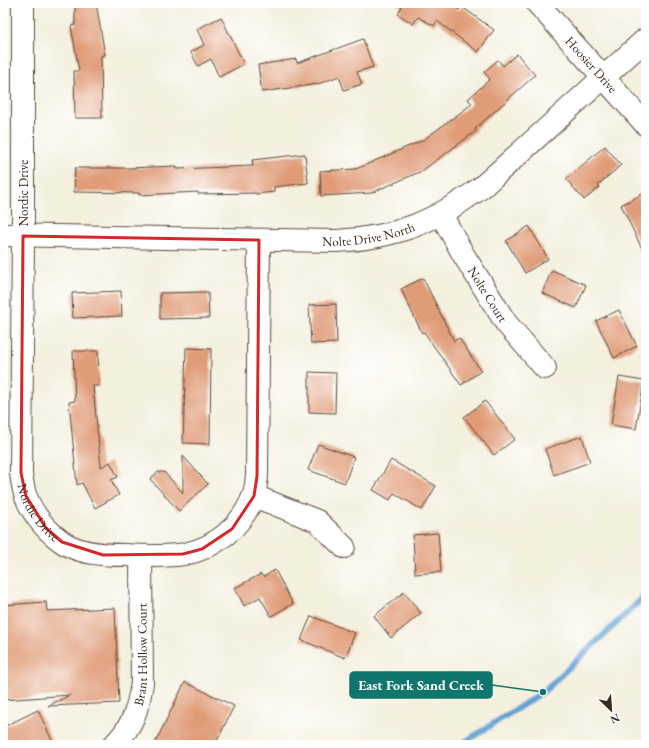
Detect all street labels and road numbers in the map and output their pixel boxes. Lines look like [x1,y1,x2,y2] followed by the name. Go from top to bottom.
[561,32,621,96] street label: Hoosier Drive
[15,160,32,226] street label: Nordic Drive
[322,218,417,250] street label: Nolte Drive North
[464,263,511,325] street label: Nolte Court
[14,482,63,545] street label: Nordic Drive
[130,603,151,707] street label: Brant Hollow Court

